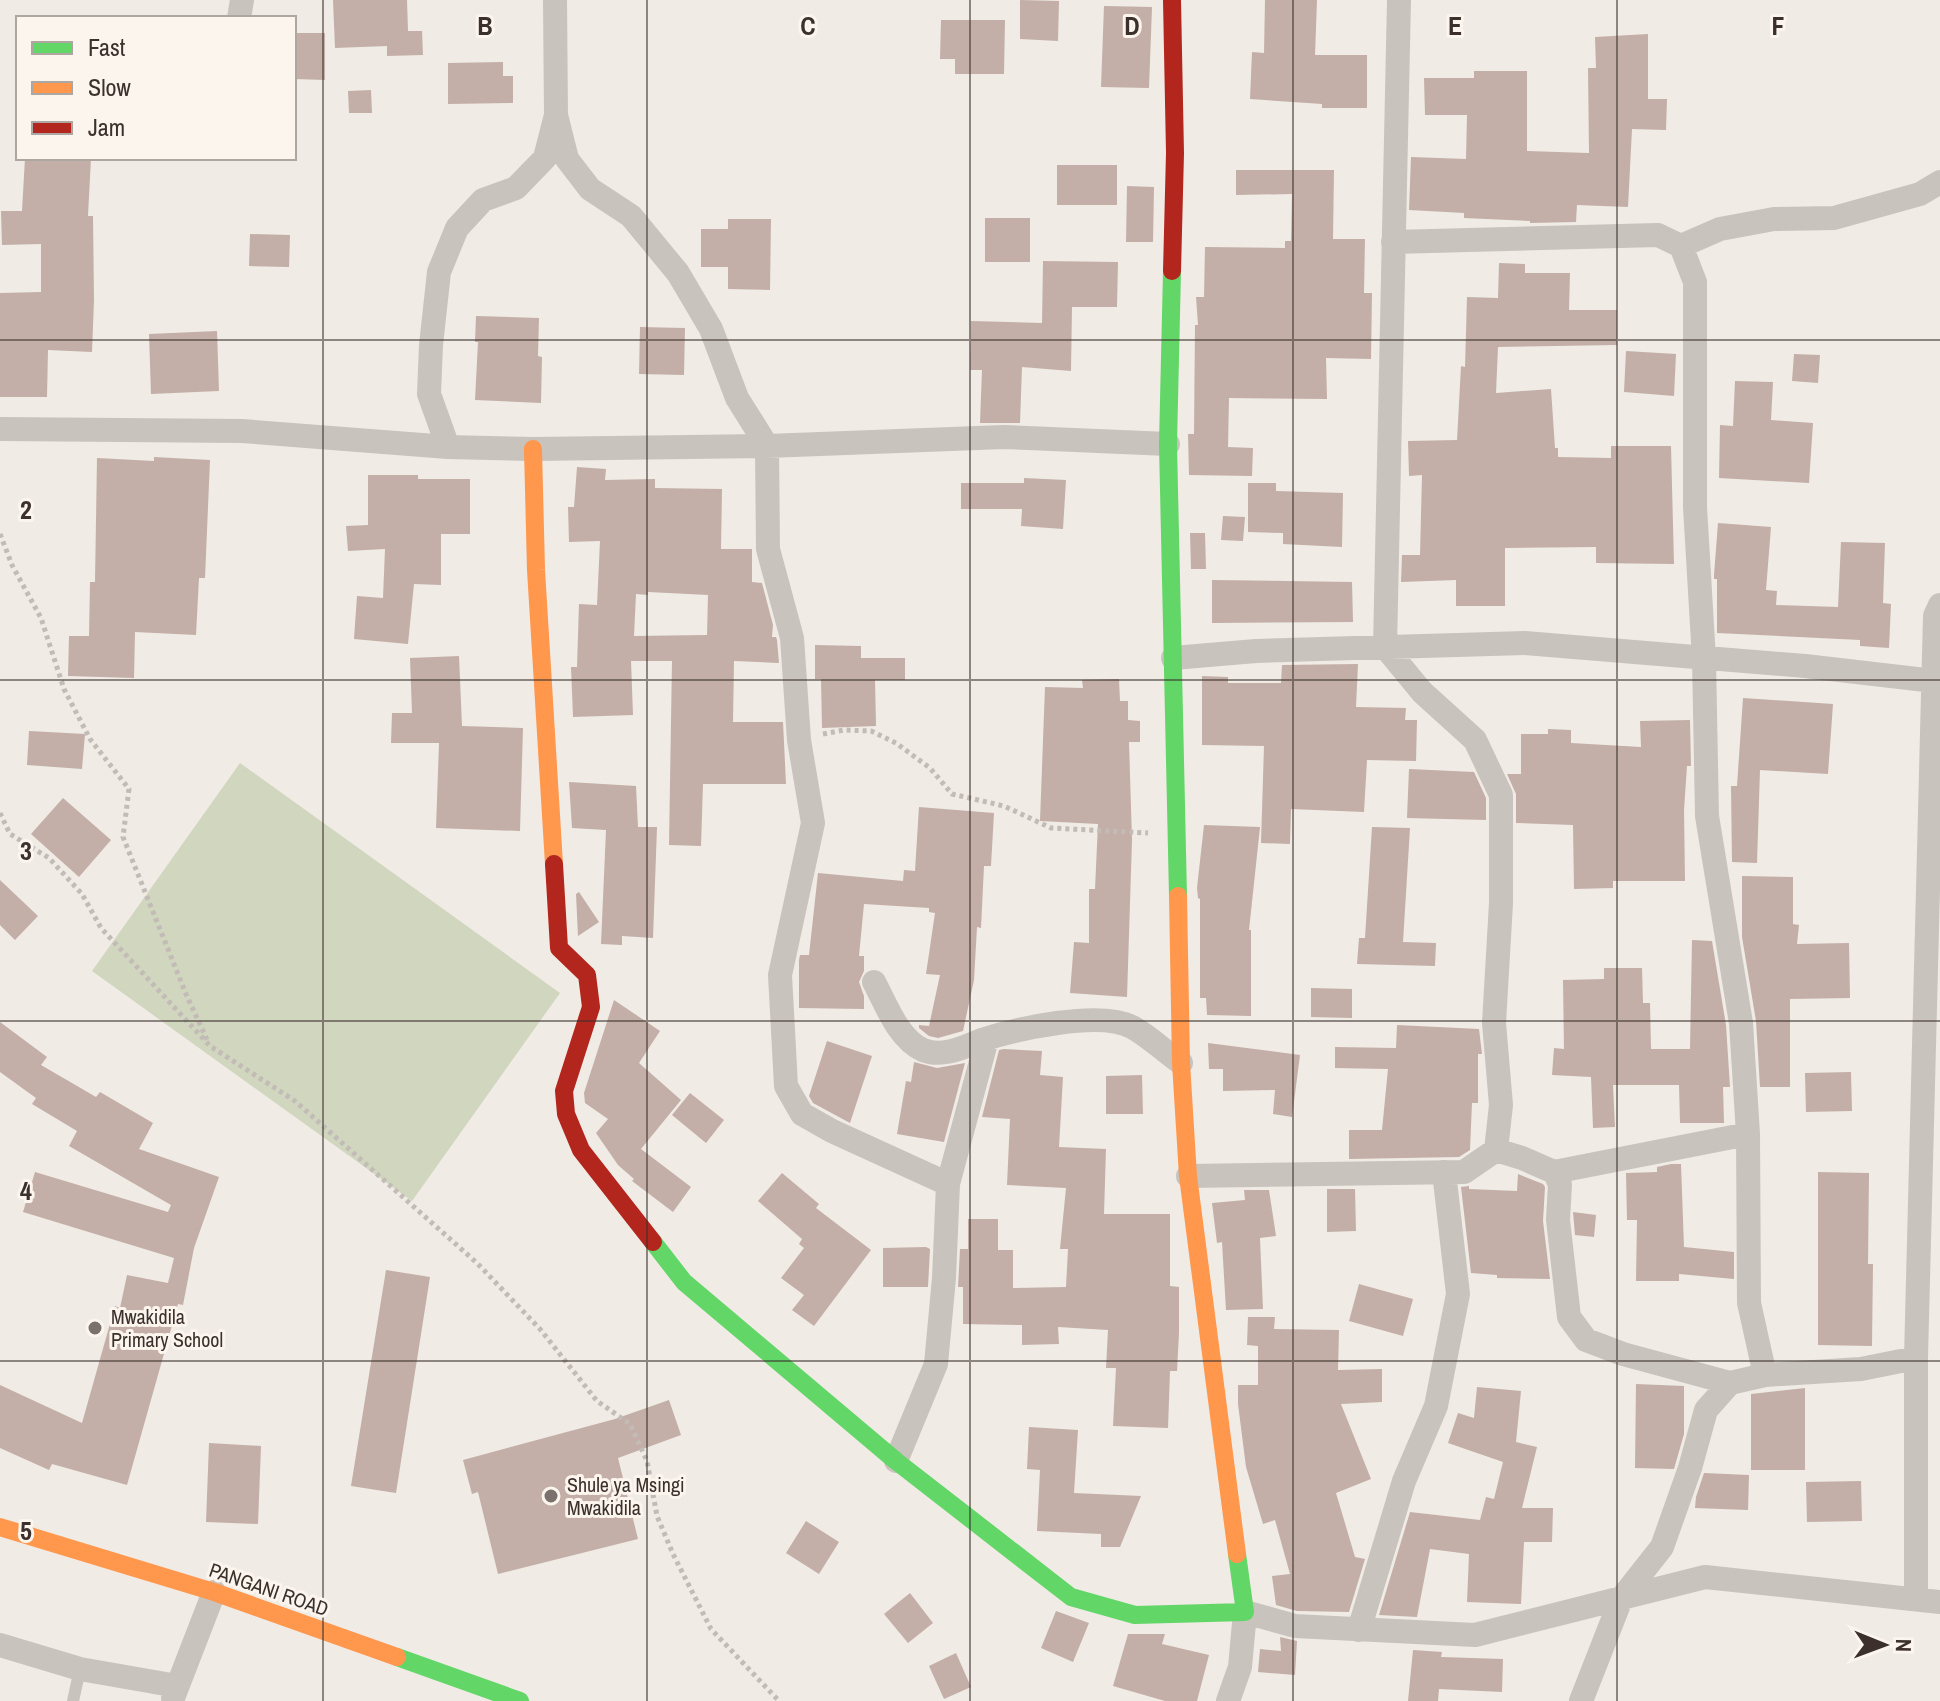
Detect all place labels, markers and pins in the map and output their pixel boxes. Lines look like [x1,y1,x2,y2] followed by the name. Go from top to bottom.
[111,1303,223,1353] place label: Mwakidila Primary School
[86,1319,104,1337] marker: Mwakidila Primary School
[567,1471,685,1521] place label: Shule ya Msingi Mwakidila
[542,1487,560,1505] marker: Shule ya Msingi Mwakidila

